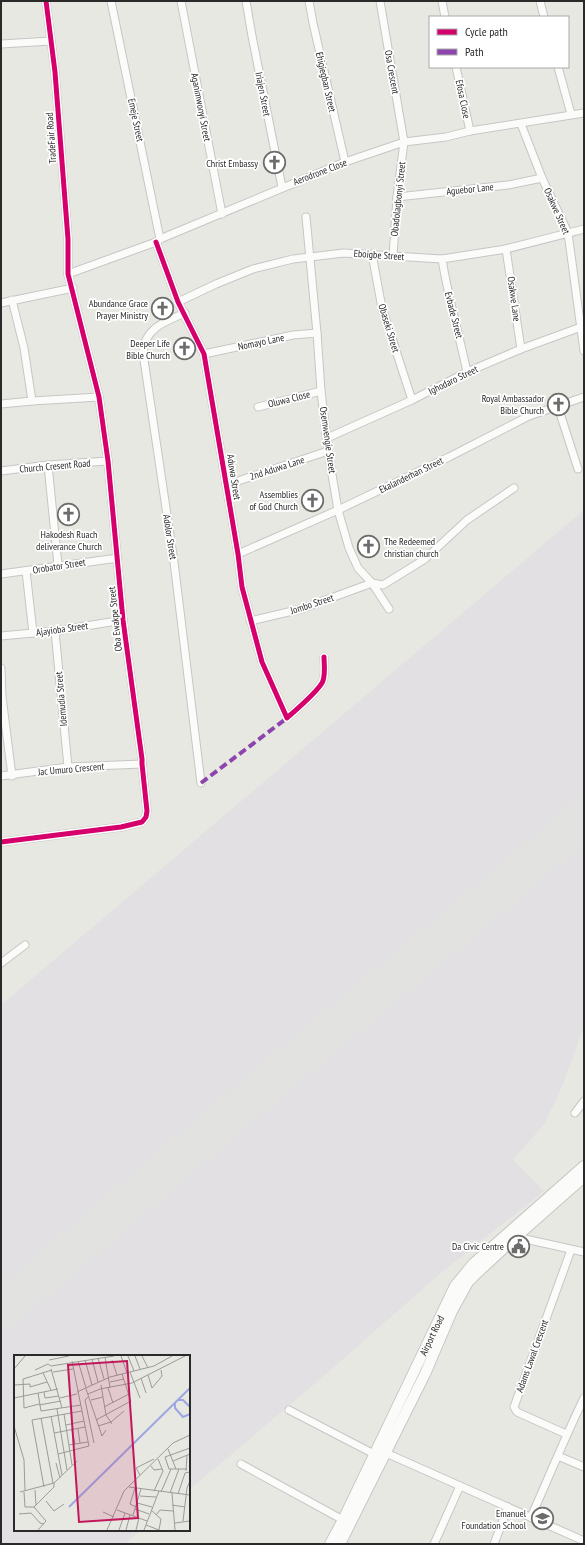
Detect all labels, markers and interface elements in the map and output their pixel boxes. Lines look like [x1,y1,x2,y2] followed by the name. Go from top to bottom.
[429,16,569,68] legend
[465,24,508,39] text: Cycle path
[465,44,483,59] text: Path
[382,49,402,95] street label: Osa Crescent
[313,51,339,114] street label: Ehigiegban Street
[252,71,274,117] street label: Iriajen Street
[188,72,214,142] street label: Aganimwonyi Street
[453,78,473,120] street label: Efosa Close
[125,97,147,143] street label: Emeje Street
[43,112,59,164] street label: TradeFair Road
[261,150,287,176] church icon: Christ Embassy
[291,156,349,188] street label: Aerodrone Close
[206,157,258,170] place label: Christ Embassy
[388,161,408,237] street label: Obadolagbonyi Street
[446,180,494,198] street label: Aguebor Lane
[541,186,573,236] street label: Osakwe Street
[353,247,405,263] street label: Eboigbe Street
[504,276,524,322] street label: Osakwe Lane
[442,290,466,340] street label: Evbade Street
[150,296,176,322] church icon: Abundance Grace Prayer Ministry
[89,297,148,322] place label: Abundance Grace Prayer Ministry
[375,302,403,354] street label: Obaseki Street
[237,331,285,353] street label: Nomayo Lane
[172,336,198,362] church icon: Deeper Life Bible Church
[126,337,170,362] place label: Deeper Life Bible Church
[426,362,480,398] street label: Ighodaro Street
[267,388,311,410] street label: Oluwa Close
[546,391,572,417] church icon: Royal Ambassador Bible Church
[482,392,544,417] place label: Royal Ambassador Bible Church
[317,406,339,474] street label: Osemwengie Street
[224,453,244,501] street label: Aduwa Street
[248,453,306,483] street label: 2nd Aduwa Lane
[377,454,445,496] street label: Ekalanderhan Street
[19,456,91,476] street label: Church Cresent Road
[300,487,326,513] church icon: Assemblies of God Church
[249,488,299,513] place label: Assemblies of God Church
[56,501,82,527] church icon: Hakodesh Ruach deliverance Church
[160,513,180,561] street label: Adolor Street
[36,528,102,553] place label: Hakodesh Ruach deliverance Church
[356,534,382,560] church icon: The Redeemed christian church
[384,535,439,560] place label: The Redeemed christian church
[32,555,87,577] street label: Orobator Street
[105,586,125,652] street label: Oba Ewakpe Street
[288,591,336,617] street label: Jombo Street
[35,619,89,639] street label: Ajayioba Street
[52,671,70,727] street label: Idemudia Street
[36,760,105,778] street label: Jac Umuro Crescent
[506,1233,532,1259] public building icon: Da Civic Centre
[452,1240,504,1253] place label: Da Civic Centre
[416,1313,447,1358] street label: Airport Road
[513,1317,551,1394] street label: Adams Lawal Crescent
[14,1355,190,1531] inset map
[529,1506,555,1532] school or university icon: Emanuel Foundation School
[462,1507,527,1532] place label: Emanuel Foundation School

